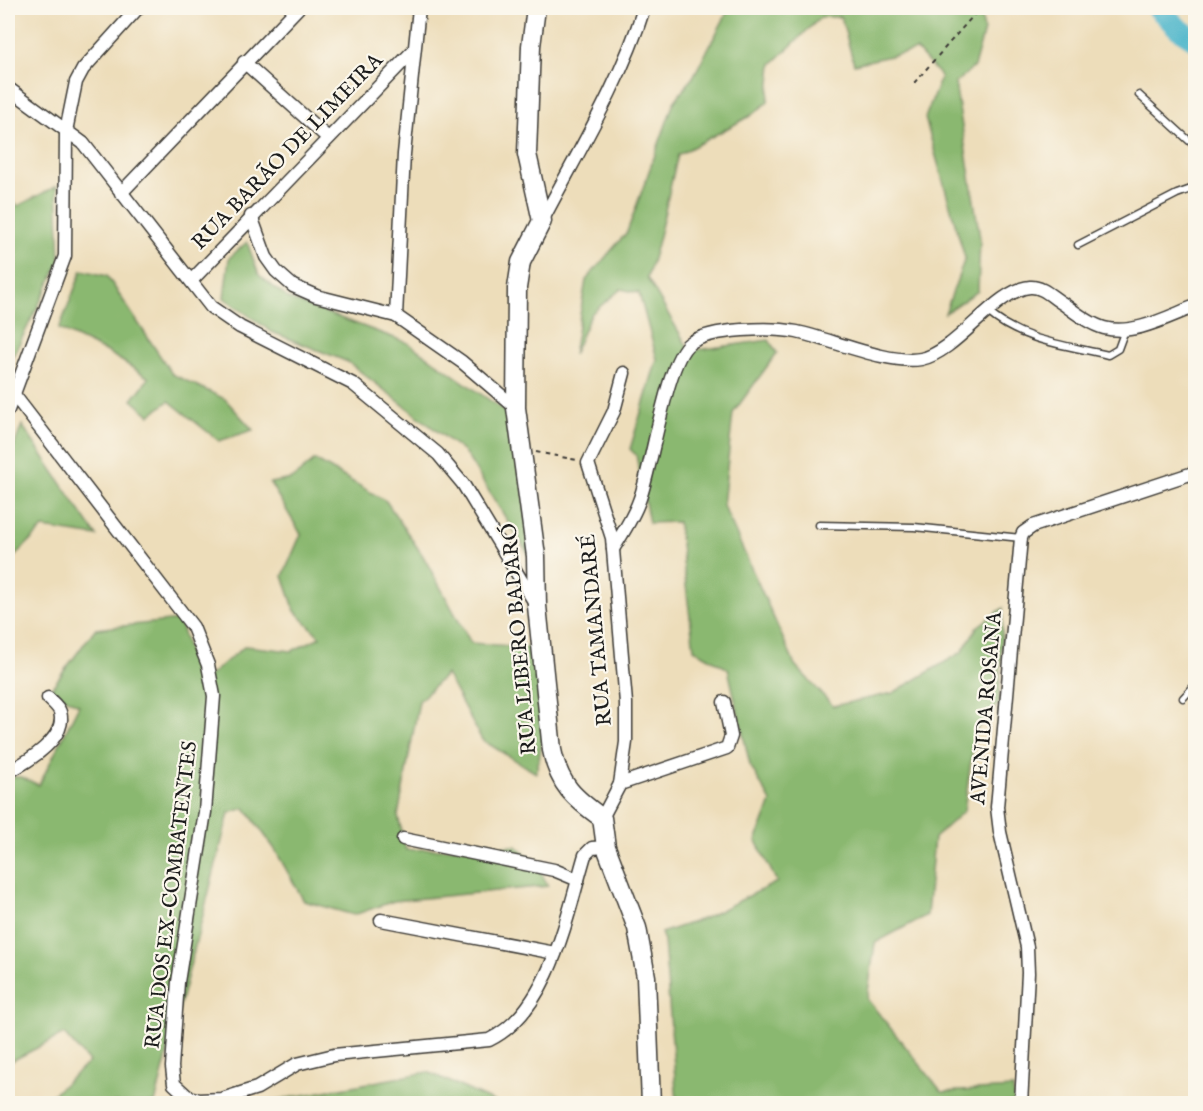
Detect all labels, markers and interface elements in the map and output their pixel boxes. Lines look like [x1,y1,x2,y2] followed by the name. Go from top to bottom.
[186,46,390,256] street label: RUA BARÃO DE LIMEIRA
[495,522,544,756] street label: RUA LIBERO BADARÓ
[574,533,619,727] street label: RUA TAMANDARÉ
[965,610,1009,807] street label: AVENIDA ROSANA
[140,740,204,1050] street label: RUA DOS EX-COMBATENTES

